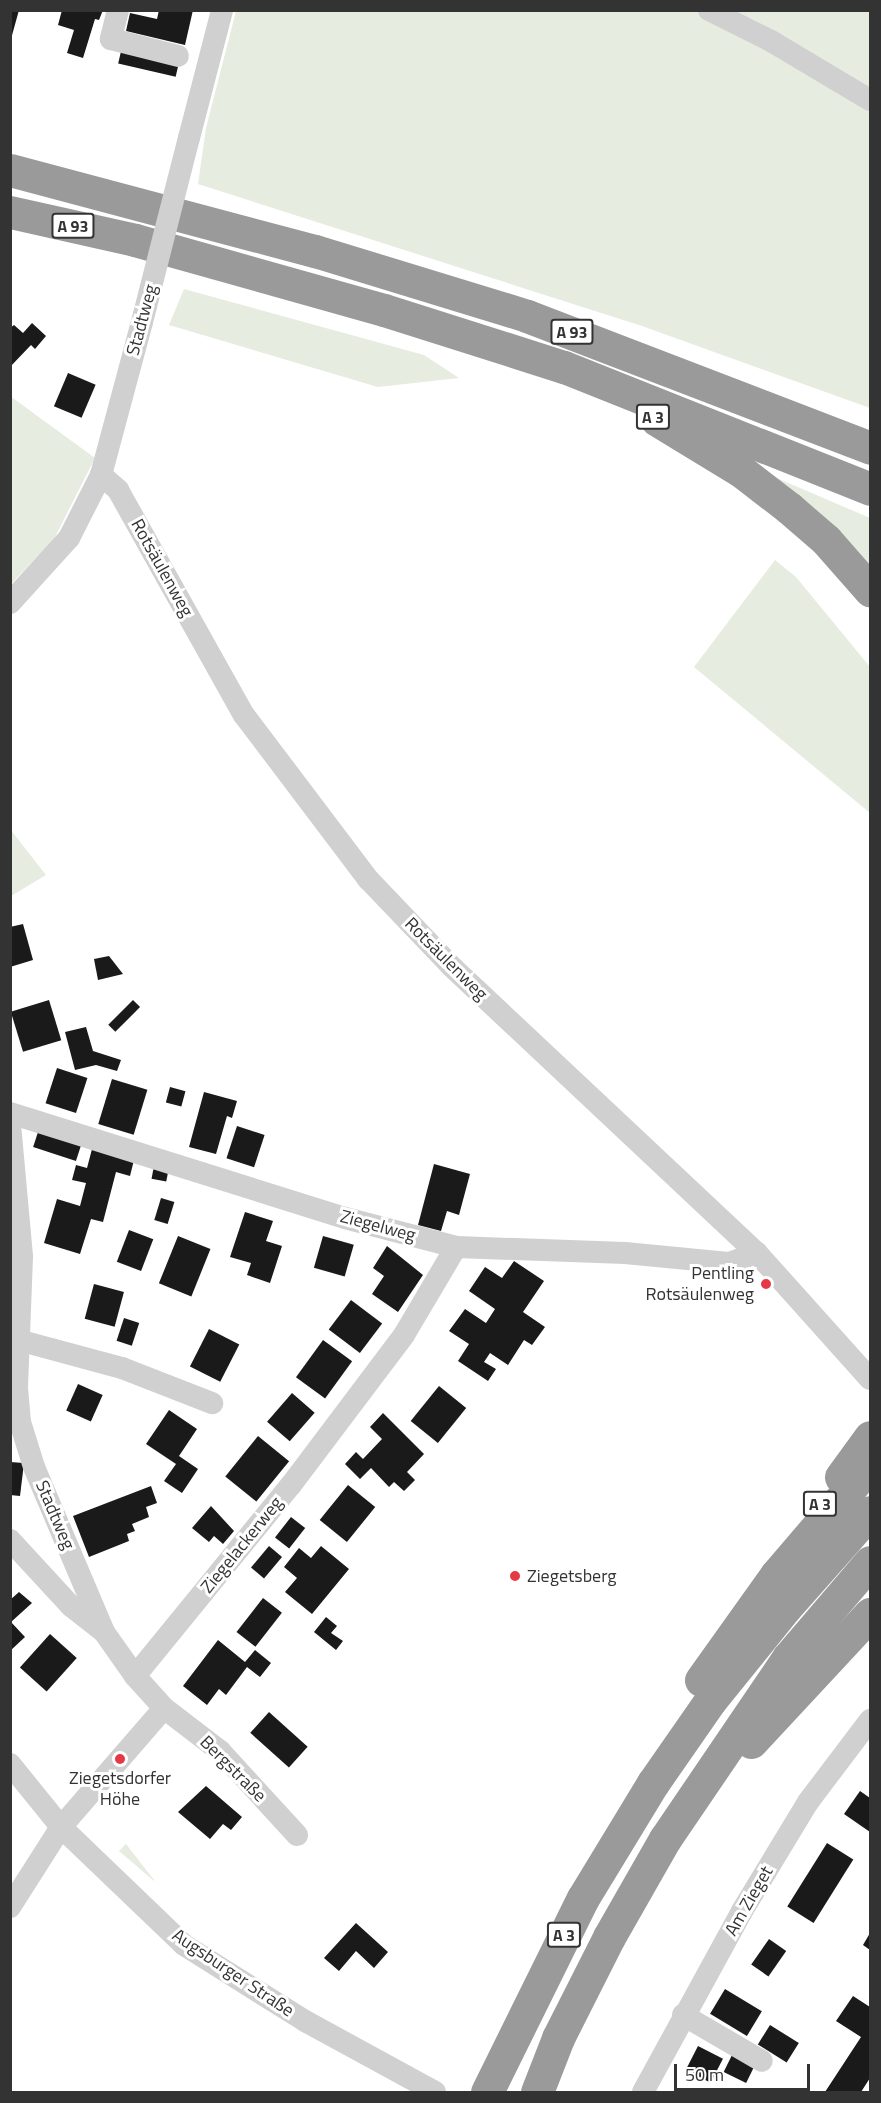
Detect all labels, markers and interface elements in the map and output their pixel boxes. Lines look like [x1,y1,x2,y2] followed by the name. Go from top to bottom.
[50,213,96,239] road number: A 93
[122,282,162,358] street label: Stadtweg
[550,319,594,345] road number: A 93
[635,404,671,430] road number: A 3
[126,515,198,621] street label: Rotsäulenweg
[400,913,492,1005] street label: Rotsäulenweg
[338,1206,418,1246] street label: Ziegelweg
[646,1263,754,1306] place label: Pentling Rotsäulenweg
[759,1277,773,1291] marker: Pentling Rotsäulenweg
[31,1477,79,1553] street label: Stadtweg
[802,1491,838,1517] road number: A 3
[197,1492,287,1598] street label: Ziegelackerweg
[527,1565,617,1587] place label: Ziegetsberg
[508,1569,522,1583] marker: Ziegetsberg
[195,1731,271,1807] street label: Bergstraße
[113,1752,127,1766] marker: Ziegetsdorfer Höhe
[69,1768,171,1810] place label: Ziegetsdorfer Höhe
[720,1862,778,1940] street label: Am Zieget
[546,1922,582,1948] road number: A 3
[168,1924,298,2022] street label: Augsburger Straße
[677,2052,814,2090] scale bar
[685,2061,724,2088] text: 50 m

